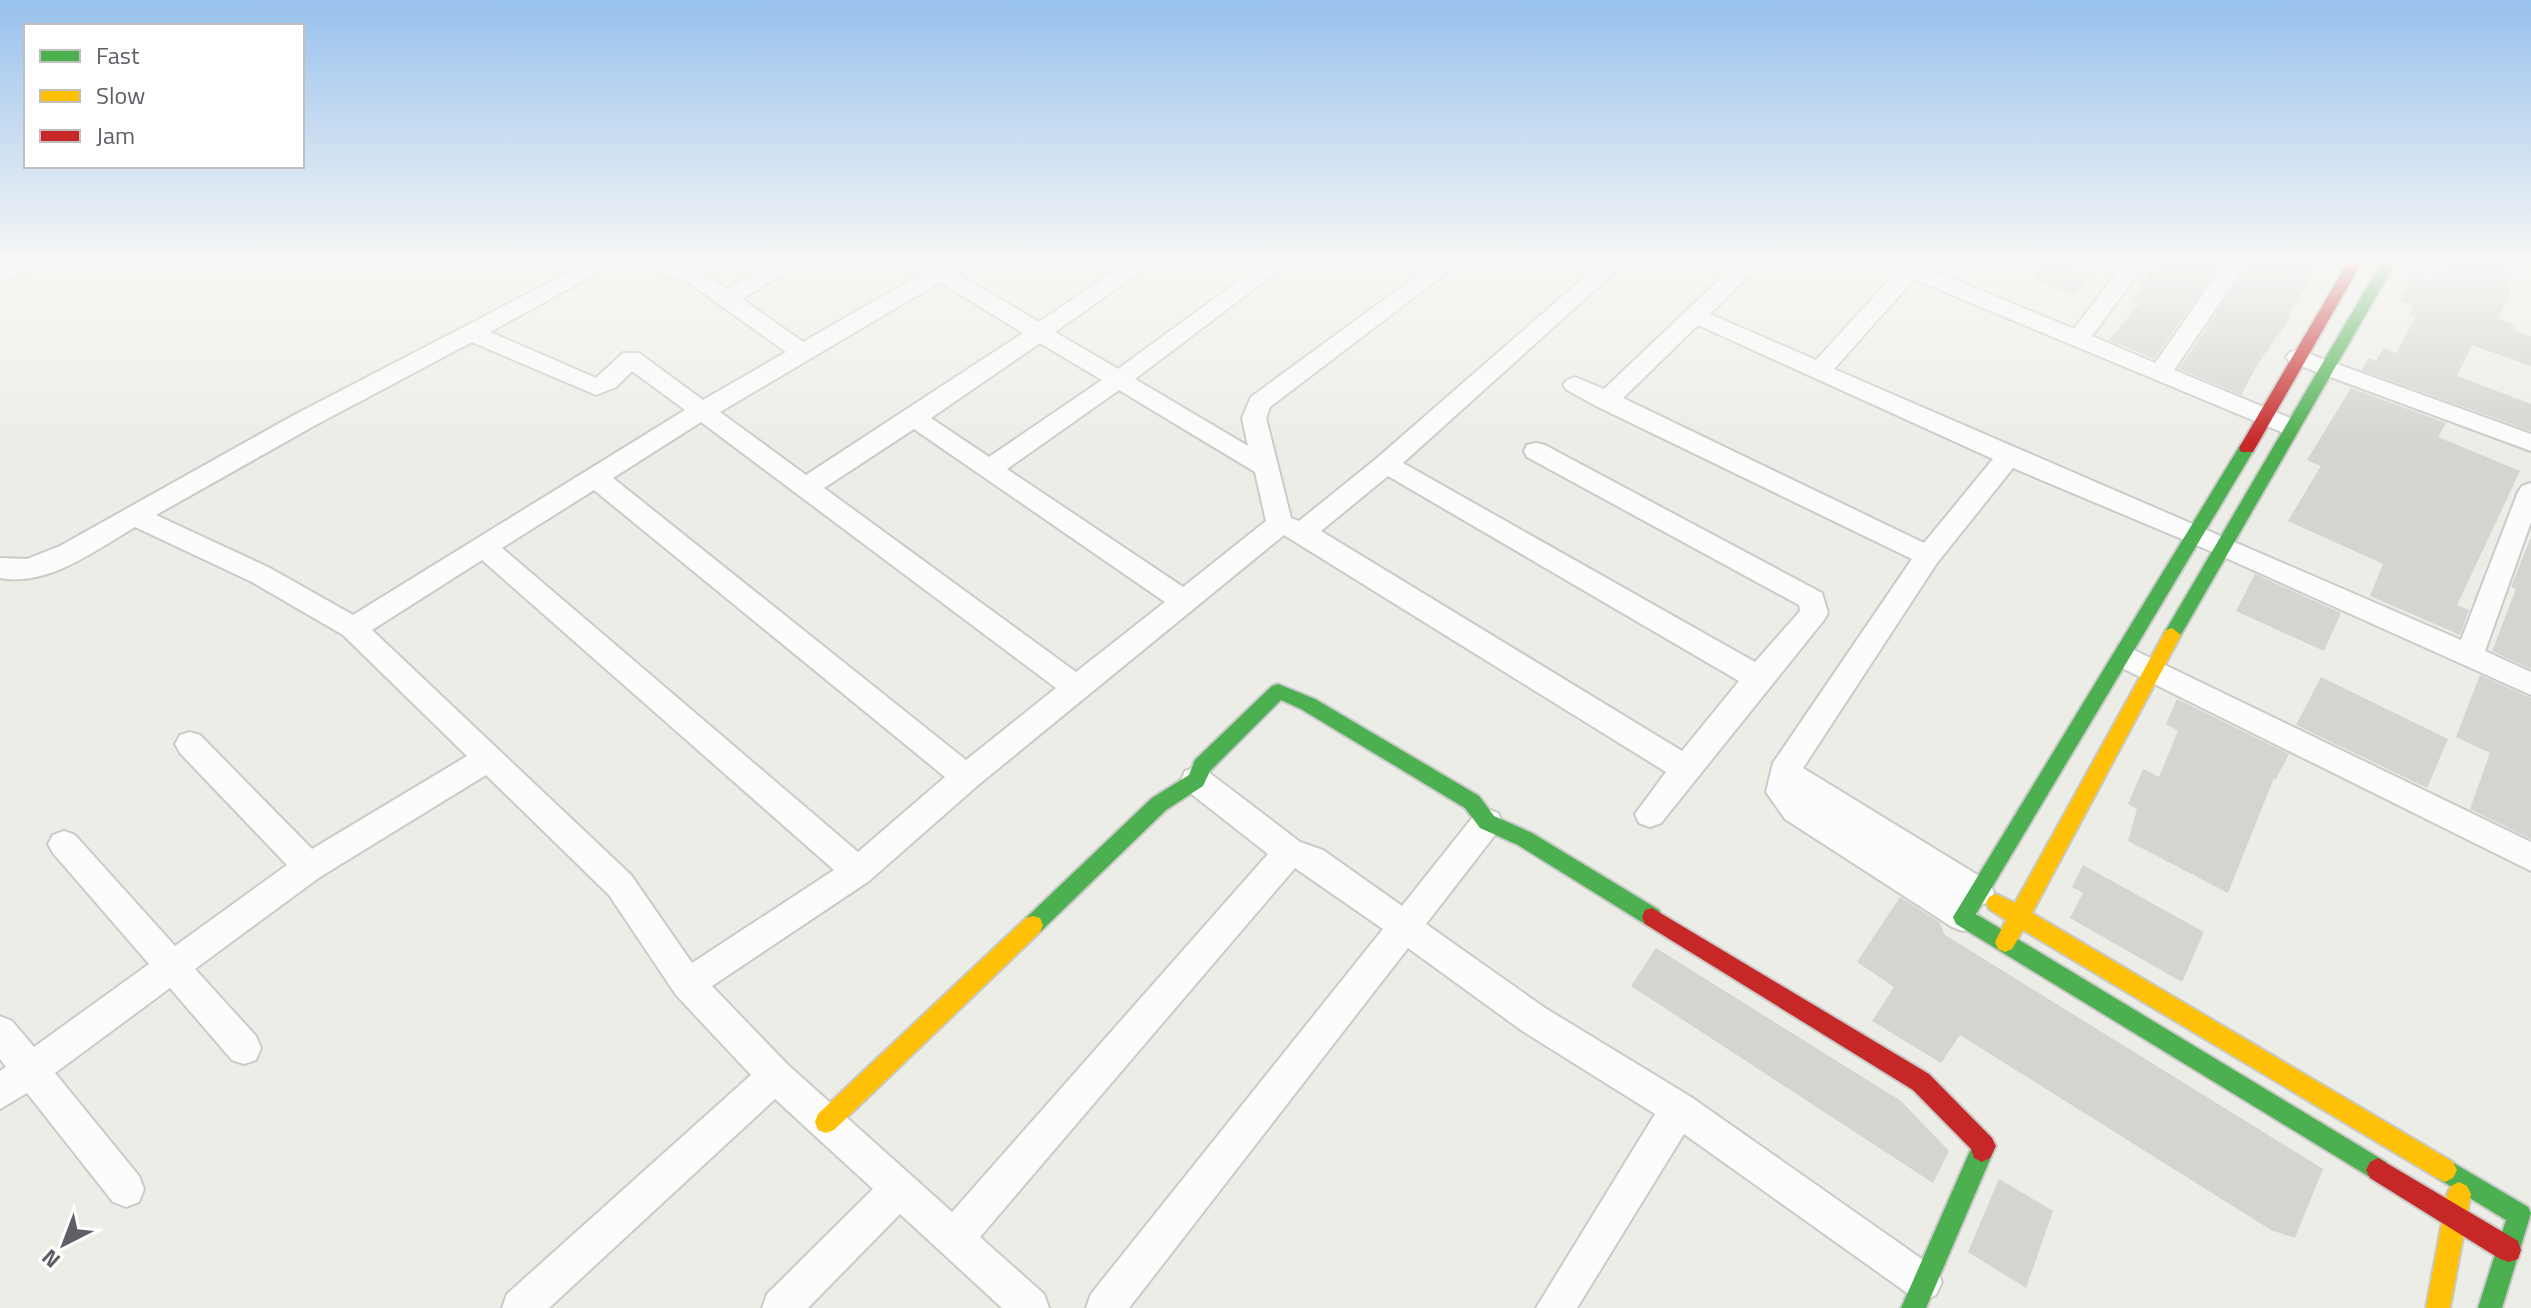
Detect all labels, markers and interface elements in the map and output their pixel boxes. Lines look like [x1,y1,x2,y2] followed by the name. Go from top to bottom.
[24,24,304,168] legend
[96,37,140,73] text: Fast
[96,77,145,113] text: Slow
[96,117,135,153] text: Jam
[24,1204,104,1284] north arrow
[34,1241,68,1277] text: N

